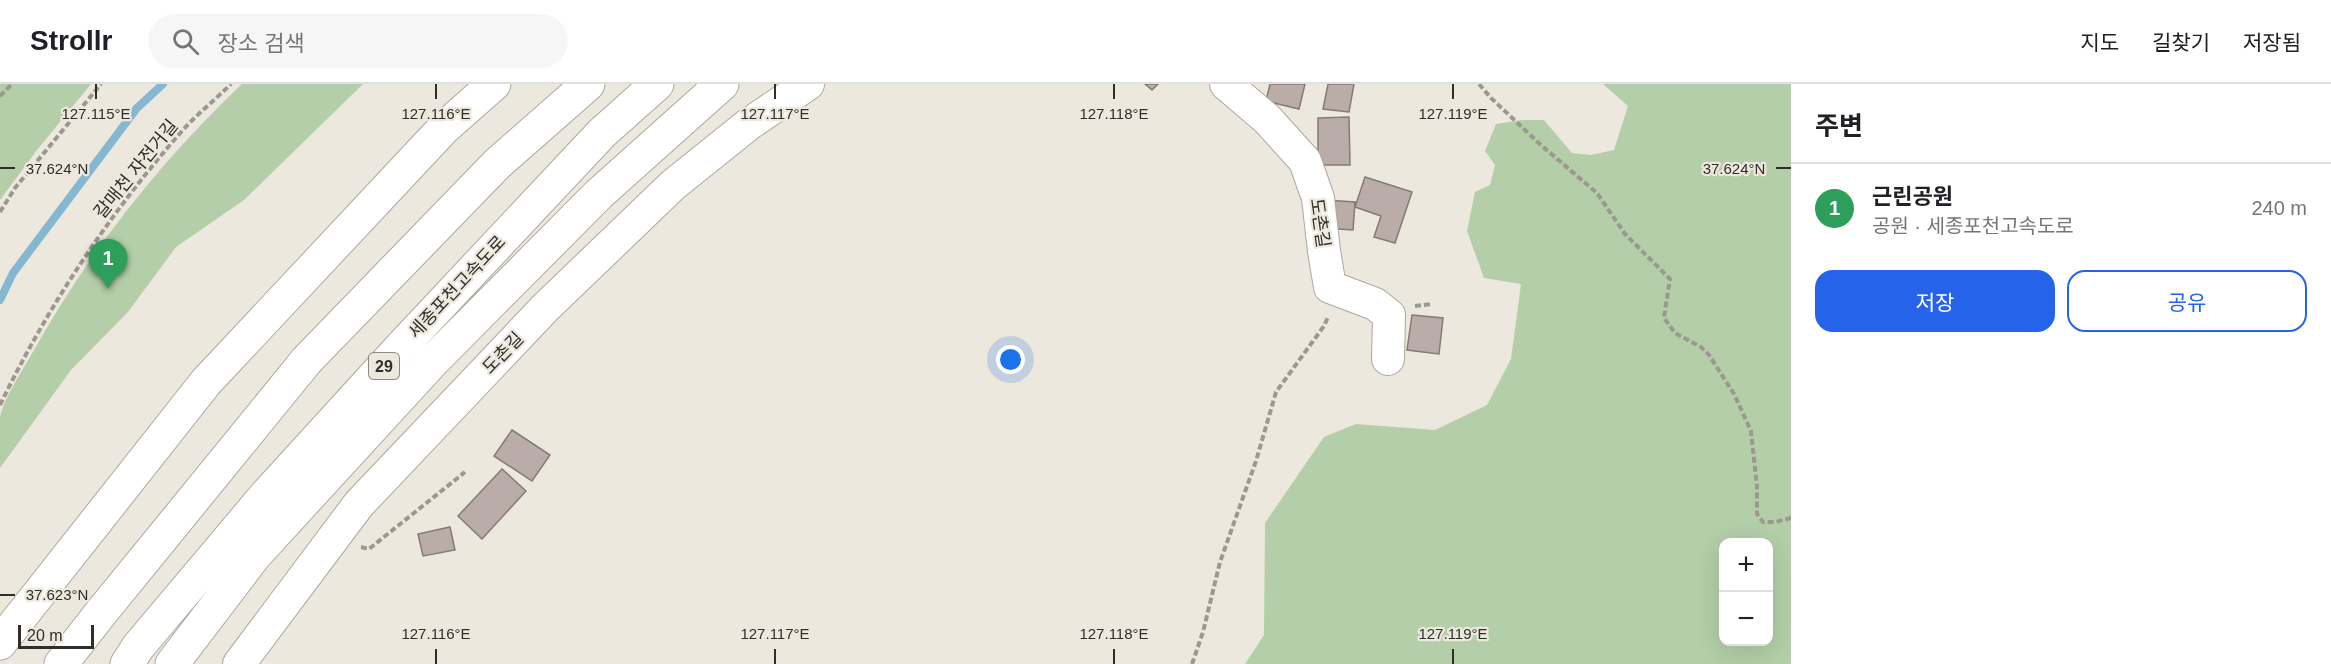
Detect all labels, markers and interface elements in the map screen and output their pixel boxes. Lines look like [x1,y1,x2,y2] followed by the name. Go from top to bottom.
[148,14,568,68] search box
[30,25,112,56] text: Strollr
[169,25,202,58] icon: search
[217,31,305,56] text: 장소 검색
[2080,31,2119,54] text: 지도
[2152,31,2210,54] text: 길찾기
[2243,31,2301,54] text: 저장됨
[61,105,131,122] text: 127.115°E
[401,105,471,122] text: 127.116°E
[740,105,810,122] text: 127.117°E
[1079,105,1149,122] text: 127.118°E
[1418,105,1488,122] text: 127.119°E
[1815,111,1863,141] text: 주변
[90,116,182,222] street label: 갈매천 자전거길
[26,160,88,177] text: 37.624°N
[1703,160,1765,177] text: 37.624°N
[1872,184,1953,209] text: 근린공원
[1307,197,1333,249] street label: 도촌길
[1829,197,1840,219] text: 1
[2251,197,2307,219] text: 240 m
[1872,215,2074,237] text: 공원 · 세종포천고속도로
[405,232,509,342] street label: 세종포천고속도로
[88,240,128,289] pin: 1
[1815,270,2055,332] button: 저장
[2067,270,2307,332] button: 공유
[479,328,527,378] street label: 도촌길
[996,345,1025,374] your location
[369,353,399,379] road number: 29
[1719,538,1773,646] map controls
[1719,538,1773,592] button: +
[26,586,88,603] text: 37.623°N
[1719,592,1773,646] button: −
[18,622,94,650] scale bar
[401,625,471,642] text: 127.116°E
[740,625,810,642] text: 127.117°E
[1079,625,1149,642] text: 127.118°E
[1418,625,1488,642] text: 127.119°E
[27,627,63,644] text: 20 m

